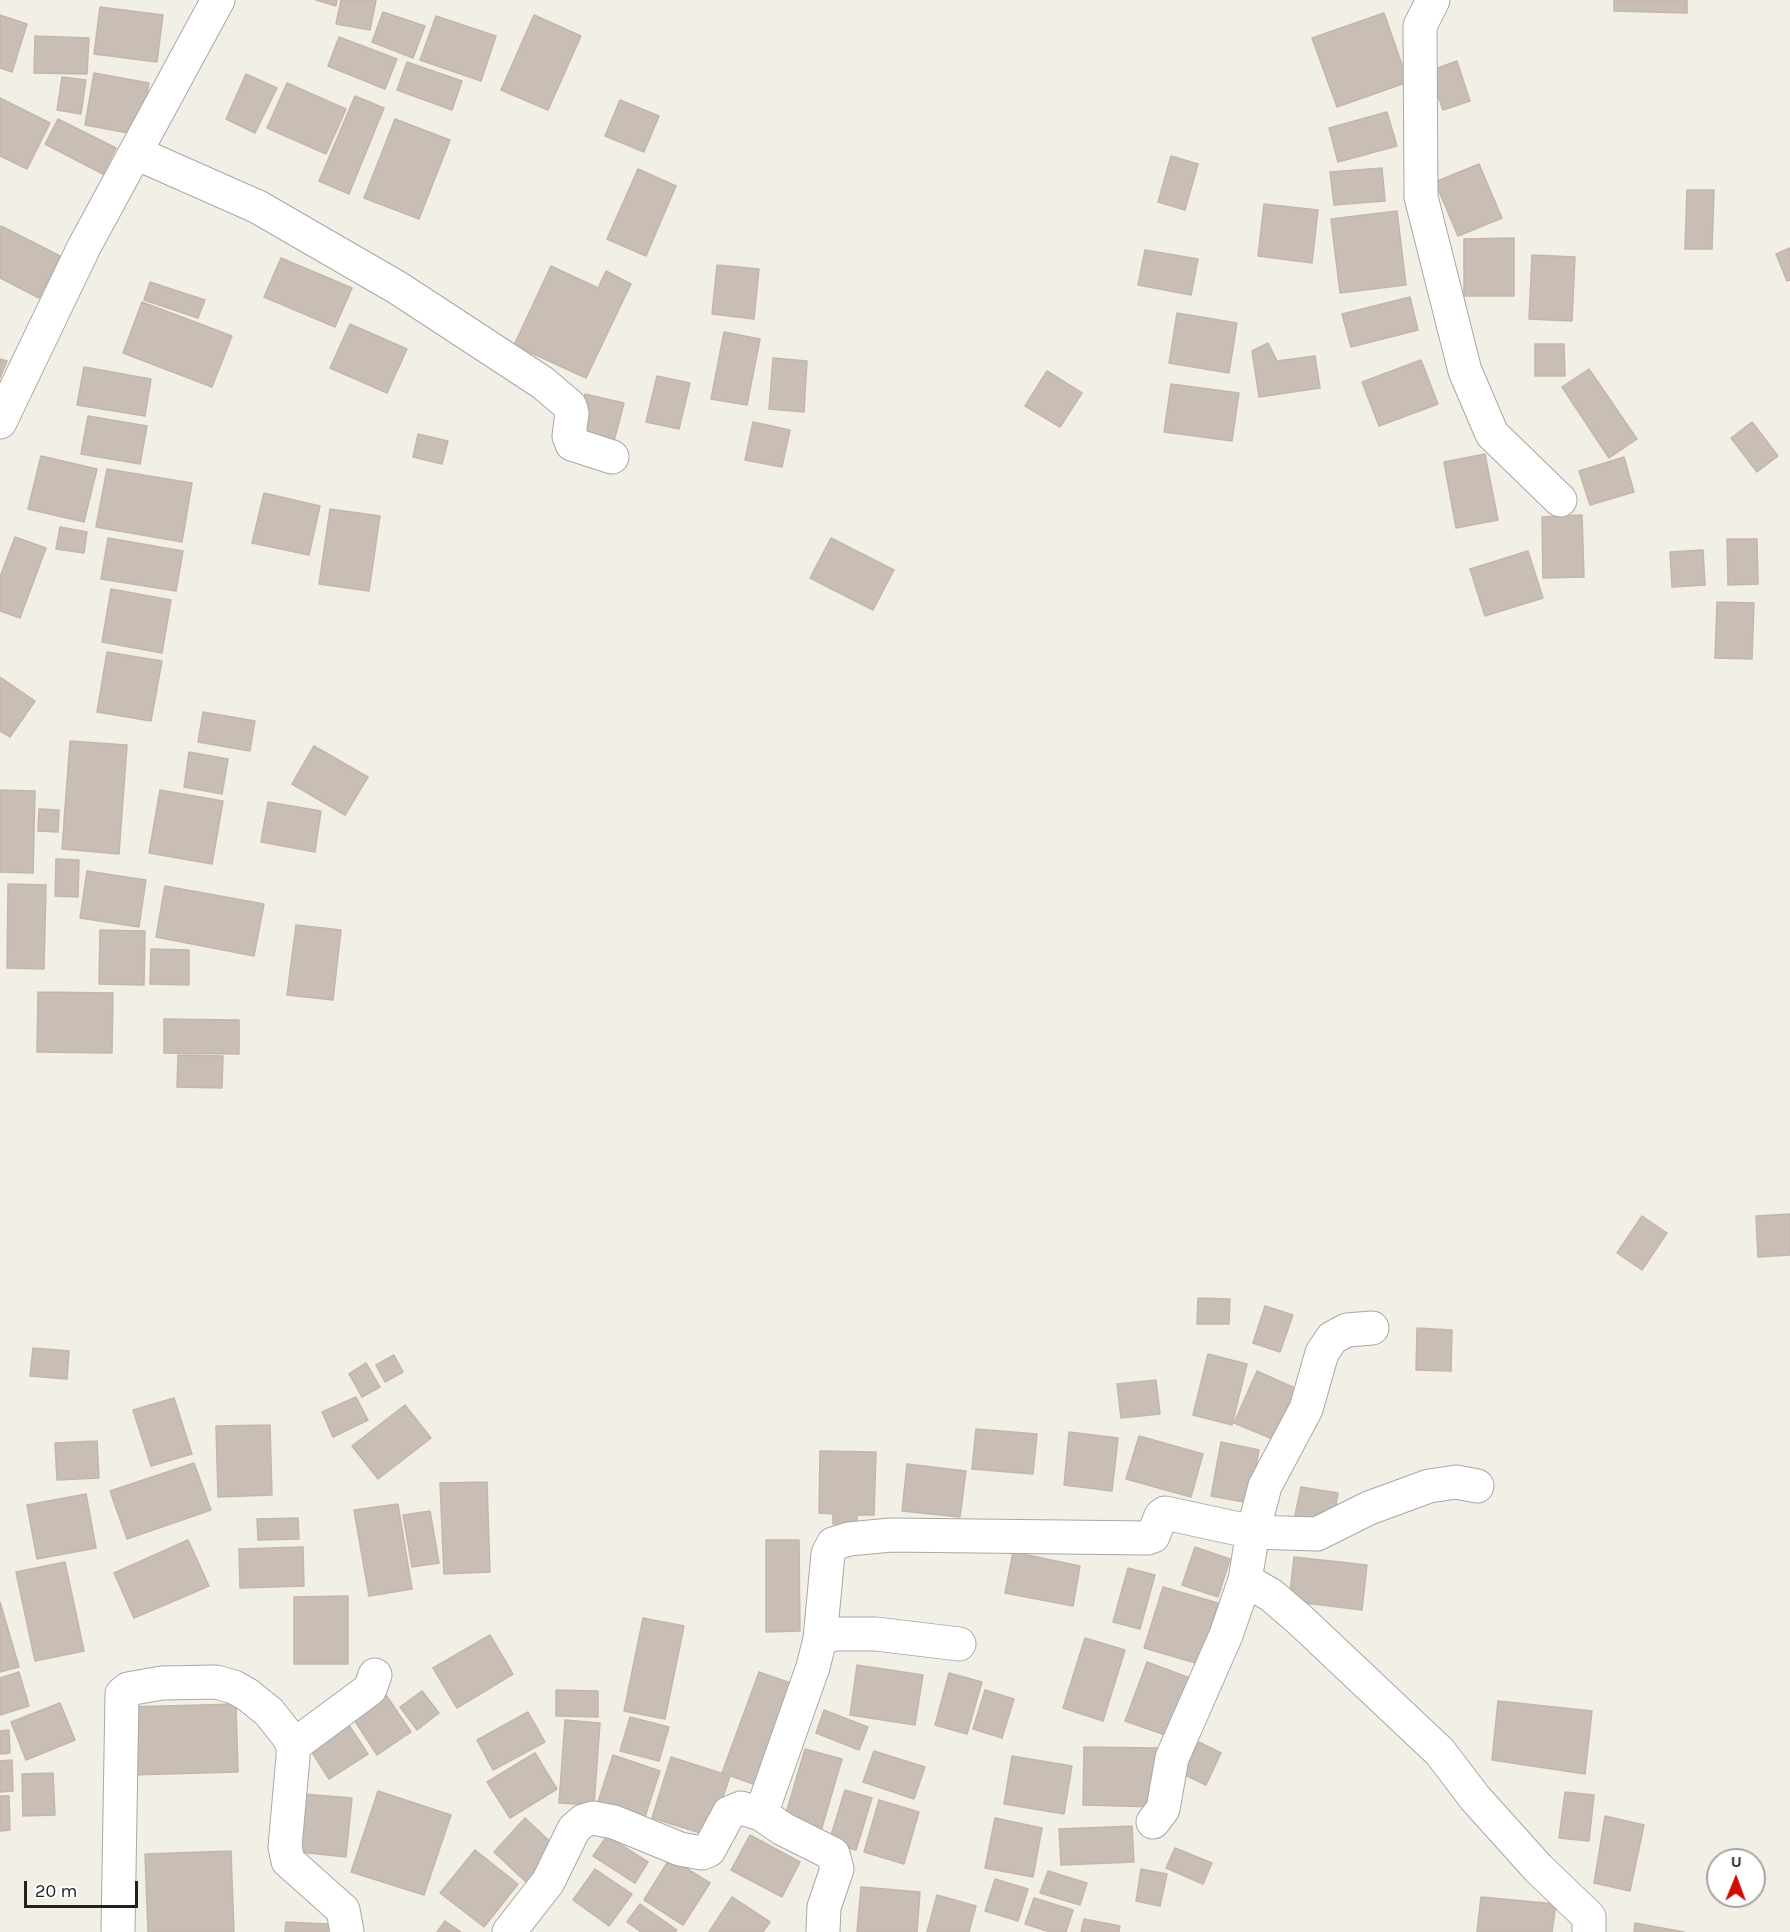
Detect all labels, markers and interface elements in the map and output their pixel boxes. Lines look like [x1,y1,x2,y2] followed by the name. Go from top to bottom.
[1706,1848,1766,1908] north arrow
[1731,1852,1742,1871] text: U
[27,1869,141,1907] scale bar
[35,1880,77,1902] text: 20 m

